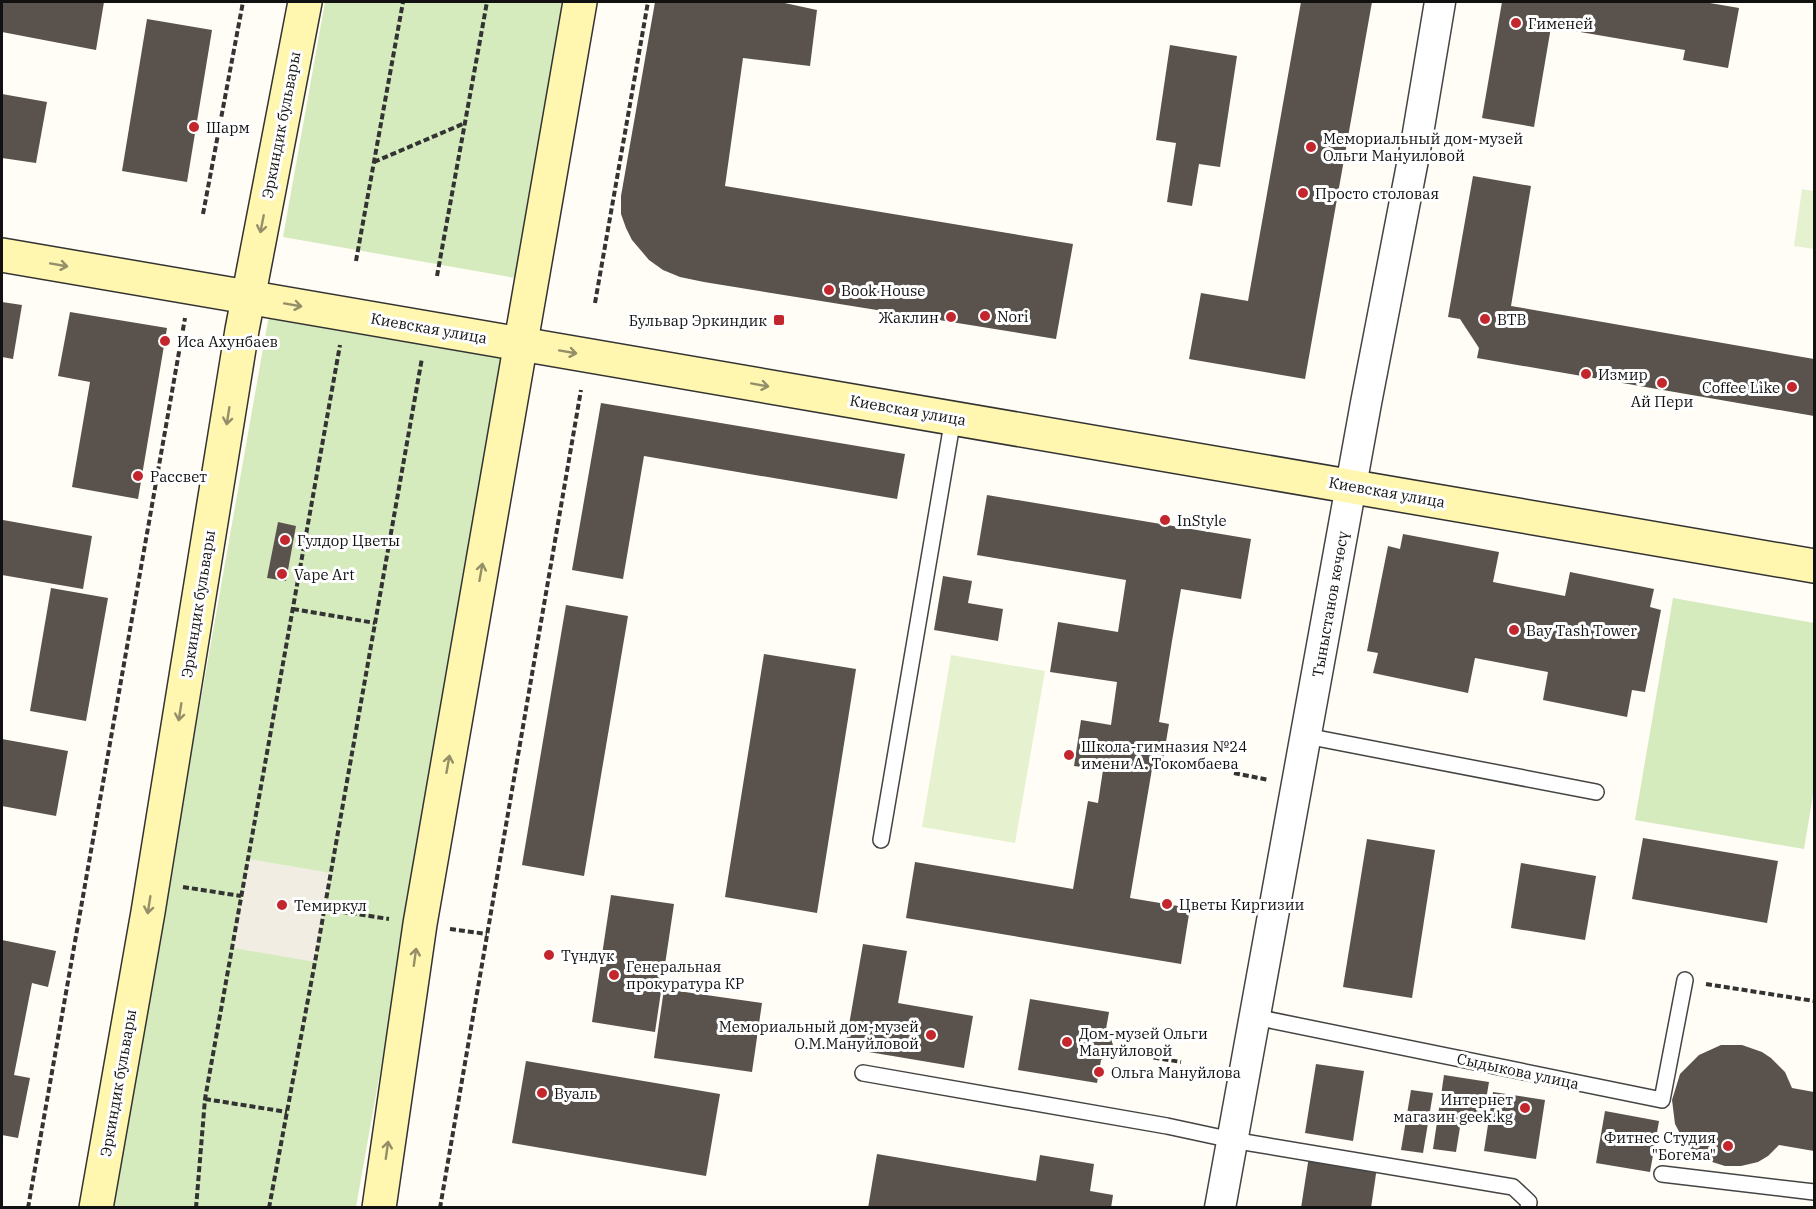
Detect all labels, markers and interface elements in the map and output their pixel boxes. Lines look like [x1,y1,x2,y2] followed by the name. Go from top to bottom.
[1528,14,1593,33] place label: Гименей
[1509,16,1523,30] marker: Гименей
[257,50,305,200] street label: Эркиндик бульвары
[206,118,250,137] place label: Шарм
[187,120,201,134] marker: Шарм
[1323,129,1523,165] place label: Мемориальный дом-музей Ольги Мануиловой
[1304,140,1318,154] marker: Мемориальный дом-музей Ольги Мануиловой
[1315,184,1439,203] place label: Просто столовая
[1296,186,1310,200] marker: Просто столовая
[256,214,267,233] one-way arrow
[49,260,69,271] one-way arrow
[841,281,925,300] place label: Book House
[822,283,836,297] marker: Book House
[282,300,302,311] one-way arrow
[997,307,1029,326] place label: Nori
[369,308,489,348] street label: Киевская улица
[878,308,939,327] place label: Жаклин
[978,309,992,323] marker: Nori
[944,310,958,324] marker: Жаклин
[1497,310,1527,329] place label: BTB
[629,311,767,330] place label: Бульвар Эркиндик
[1478,312,1492,326] marker: BTB
[772,313,786,327] marker: Бульвар Эркиндик
[177,332,278,351] place label: Иса Ахунбаев
[158,334,172,348] marker: Иса Ахунбаев
[557,347,577,358] one-way arrow
[1598,365,1648,384] place label: Измир
[1579,367,1593,381] marker: Измир
[1655,376,1669,390] marker: Ай Пери
[1702,378,1780,397] place label: Coffee Like
[750,380,769,391] one-way arrow
[1785,380,1799,394] marker: Coffee Like
[848,390,968,430] street label: Киевская улица
[1631,392,1693,411] place label: Ай Пери
[222,405,233,425] one-way arrow
[150,467,207,486] place label: Рассвет
[131,469,145,483] marker: Рассвет
[1327,472,1447,512] street label: Киевская улица
[1177,511,1226,530] place label: InStyle
[1158,513,1172,527] marker: InStyle
[177,529,219,679] street label: Эркиндик бульвары
[1308,529,1352,679] street label: Тыныстанов көчөсү
[297,531,400,550] place label: Гулдор Цветы
[278,533,292,547] marker: Гулдор Цветы
[476,563,487,583] one-way arrow
[294,565,354,584] place label: Vape Art
[275,567,289,581] marker: Vape Art
[1526,621,1637,640] place label: Bay Tash Tower
[1507,623,1521,637] marker: Bay Tash Tower
[174,702,185,721] one-way arrow
[1081,737,1247,773] place label: Школа-гимназия №24 имени А. Токомбаева
[1062,748,1076,762] marker: Школа-гимназия №24 имени А. Токомбаева
[443,755,454,775] one-way arrow
[144,894,155,914] one-way arrow
[1179,895,1305,914] place label: Цветы Киргизии
[294,896,367,915] place label: Темиркул
[1160,897,1174,911] marker: Цветы Киргизии
[275,898,289,912] marker: Темиркул
[561,946,615,965] place label: Түндүк
[410,947,421,967] one-way arrow
[542,948,556,962] marker: Түндүк
[626,957,745,993] place label: Генеральная прокуратура КР
[607,968,621,982] marker: Генеральная прокуратура КР
[96,1008,140,1158] street label: Эркиндик бульвары
[719,1017,919,1053] place label: Мемориальный дом-музей О.М.Мануйловой
[1079,1024,1208,1060] place label: Дом-музей Ольги Мануйловой
[924,1028,938,1042] marker: Мемориальный дом-музей О.М.Мануйловой
[1060,1035,1074,1049] marker: Дом-музей Ольги Мануйловой
[1455,1049,1581,1093] street label: Сыдыкова улица
[1111,1063,1241,1082] place label: Ольга Мануйлова
[1092,1065,1106,1079] marker: Ольга Мануйлова
[554,1084,597,1103] place label: Вуаль
[535,1086,549,1100] marker: Вуаль
[1393,1090,1513,1126] place label: Интернет магазин geek.kg
[1518,1101,1532,1115] marker: Интернет магазин geek.kg
[1604,1128,1716,1164] place label: Фитнес Студия "Богема"
[1721,1139,1735,1153] marker: Фитнес Студия "Богема"
[382,1140,393,1160] one-way arrow

